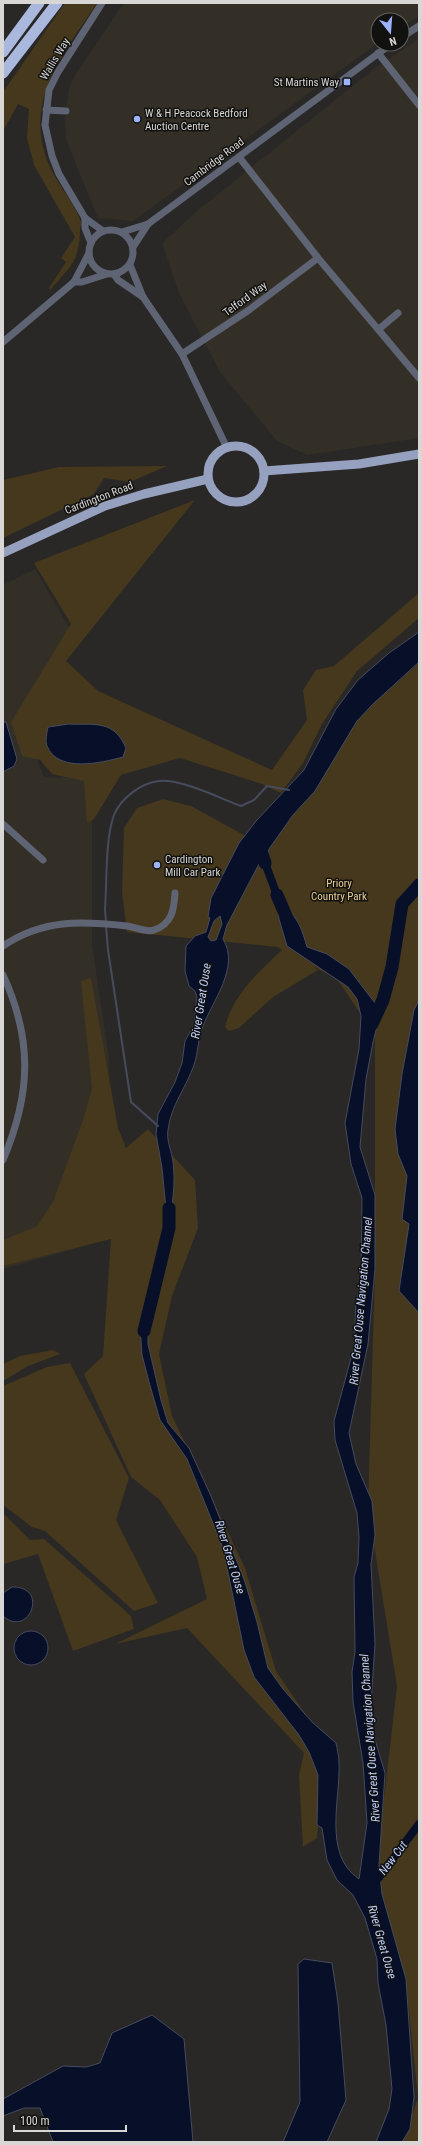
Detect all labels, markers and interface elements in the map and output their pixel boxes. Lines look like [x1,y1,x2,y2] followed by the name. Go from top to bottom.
[370,12,410,52] north arrow
[387,34,398,48] text: N
[37,35,73,82] street label: Wallis Way
[274,76,339,89] place label: St Martins Way
[342,77,352,87] marker: St Martins Way
[145,107,248,133] place label: W & H Peacock Bedford Auction Centre
[132,114,142,124] marker: W & H Peacock Bedford Auction Centre
[181,135,247,189] street label: Cambridge Road
[221,278,270,319] street label: Telford Way
[63,479,135,517] street label: Cardington Road
[165,853,220,879] place label: Cardington Mill Car Park
[152,860,162,870] marker: Cardington Mill Car Park
[311,877,367,903] park label: Priory Country Park
[188,962,214,1040] water label: River Great Ouse
[347,1216,375,1385] water label: River Great Ouse Navigation Channel
[212,1518,248,1596] water label: River Great Ouse
[357,1653,383,1822] water label: River Great Ouse Navigation Channel
[376,1838,411,1878] water label: New Cut
[365,1903,399,1981] water label: River Great Ouse
[14,2107,126,2133] scale bar
[20,2114,50,2128] text: 100 m

